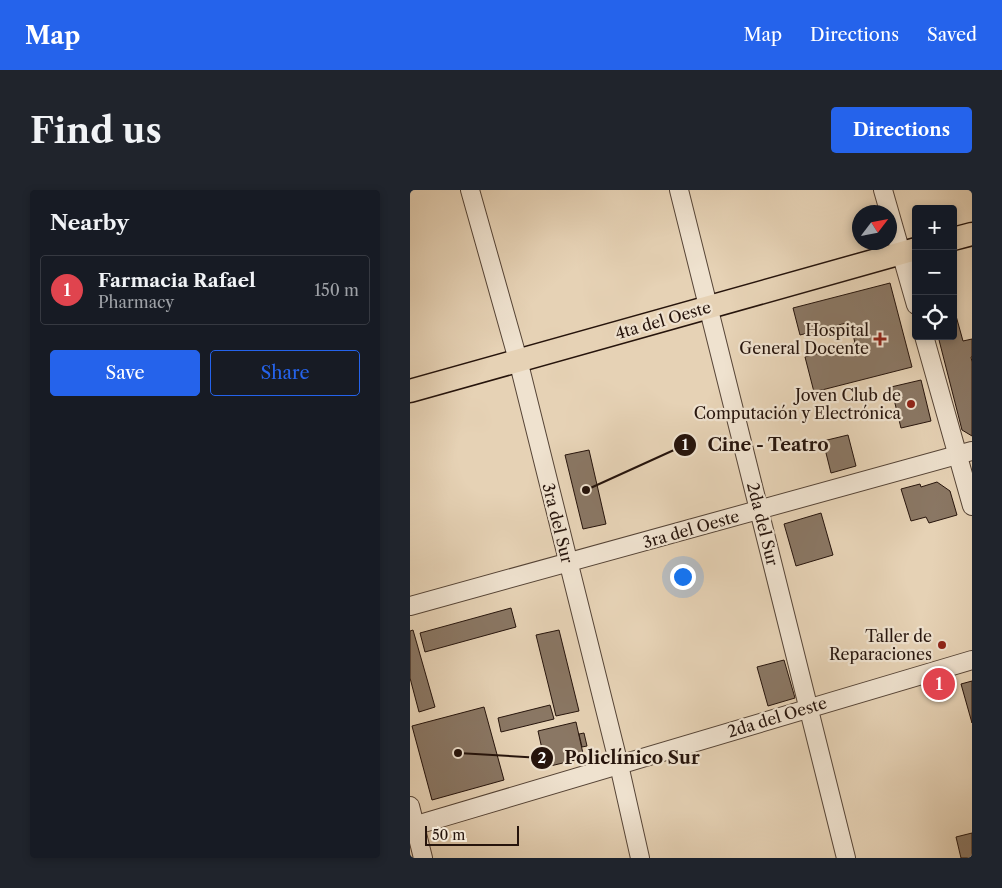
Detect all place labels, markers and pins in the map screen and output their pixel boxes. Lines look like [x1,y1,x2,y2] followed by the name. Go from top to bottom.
[739,320,869,358] place label: Hospital General Docente
[873,332,887,346] marker: Hospital General Docente
[694,385,902,423] place label: Joven Club de Computación y Electrónica
[905,398,917,410] marker: Joven Club de Computación y Electrónica
[672,428,839,461] callout: Cine - Teatro
[829,626,932,664] place label: Taller de Reparaciones
[936,639,948,651] marker: Taller de Reparaciones
[923,665,955,703] pin: 1
[530,741,710,774] callout: Policlínico Sur

